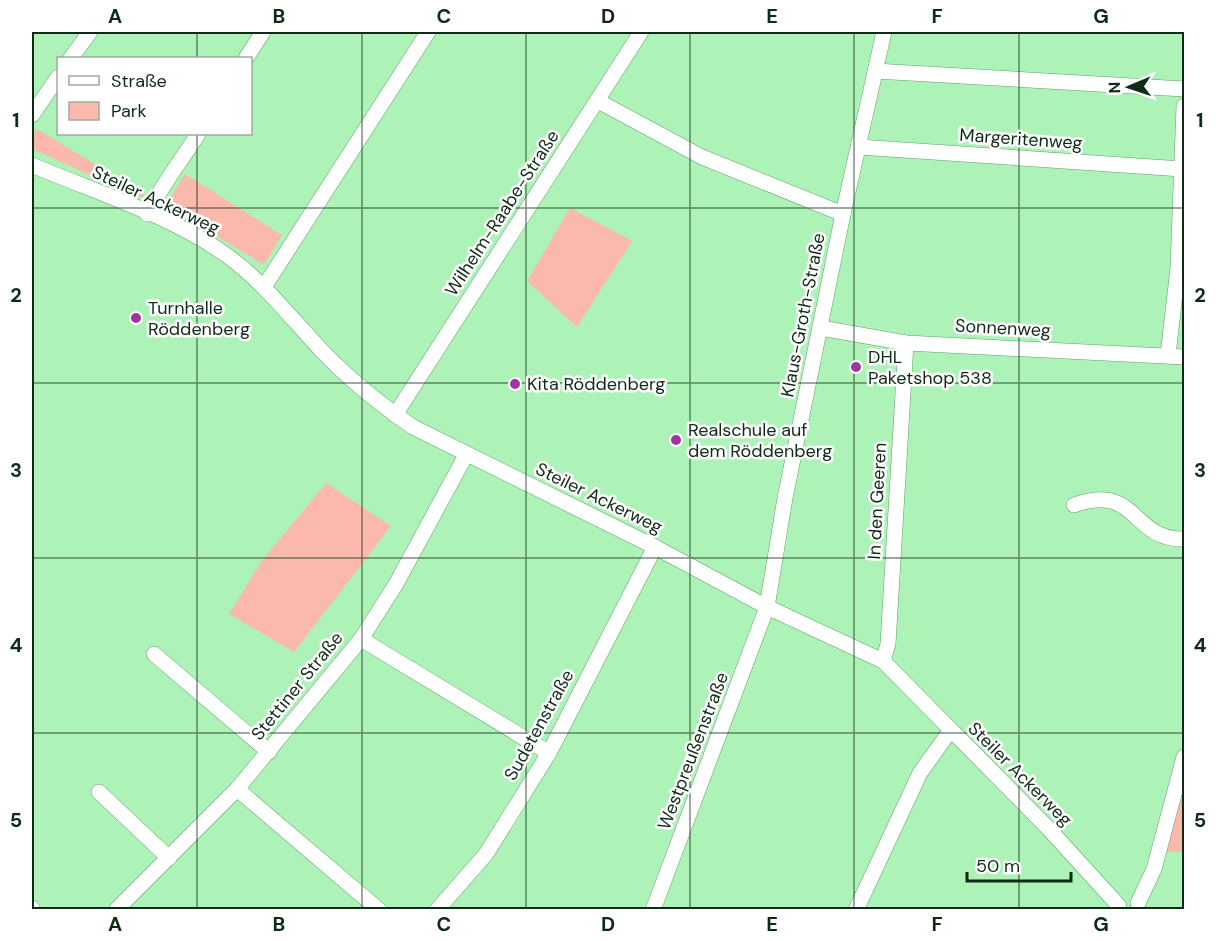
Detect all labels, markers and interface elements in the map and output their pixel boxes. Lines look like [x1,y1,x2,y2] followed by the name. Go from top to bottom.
[108,3,122,29] text: A
[273,3,285,29] text: B
[437,3,451,29] text: C
[601,3,615,29] text: D
[766,3,778,29] text: E
[931,3,943,29] text: F
[1093,3,1109,29] text: G
[57,57,252,135] legend
[1099,57,1159,117] north arrow
[111,69,167,93] text: Straße
[1104,81,1125,94] text: N
[111,99,147,123] text: Park
[12,107,20,133] text: 1
[1196,107,1204,133] text: 1
[959,123,1083,155] street label: Margeritenweg
[439,125,565,301] street label: Wilhelm-Raabe-Straße
[88,160,224,240] street label: Steiler Ackerweg
[775,231,831,399] street label: Klaus-Groth-Straße
[10,282,22,308] text: 2
[1194,282,1206,308] text: 2
[148,296,250,341] place label: Turnhalle Röddenberg
[129,311,143,325] marker: Turnhalle Röddenberg
[954,314,1052,342] street label: Sonnenweg
[868,345,992,390] place label: DHL Paketshop 538
[849,360,863,374] marker: DHL Paketshop 538
[527,372,665,396] place label: Kita Röddenberg
[508,377,522,391] marker: Kita Röddenberg
[688,418,832,463] place label: Realschule auf dem Röddenberg
[669,433,683,447] marker: Realschule auf dem Röddenberg
[862,442,892,560] street label: In den Geeren
[10,457,22,483] text: 3
[532,457,666,539] street label: Steiler Ackerweg
[1194,457,1206,483] text: 3
[246,627,348,745] street label: Stettiner Straße
[10,632,23,658] text: 4
[1194,632,1207,658] text: 4
[499,665,579,785] street label: Sudetenstraße
[652,669,734,833] street label: Westpreußenstraße
[963,717,1077,831] street label: Steiler Ackerweg
[10,807,22,833] text: 5
[1194,807,1206,833] text: 5
[967,845,1070,883] scale bar
[976,854,1020,878] text: 50 m
[108,911,122,937] text: A
[273,911,285,937] text: B
[437,911,451,937] text: C
[601,911,615,937] text: D
[766,911,778,937] text: E
[931,911,943,937] text: F
[1093,911,1109,937] text: G

